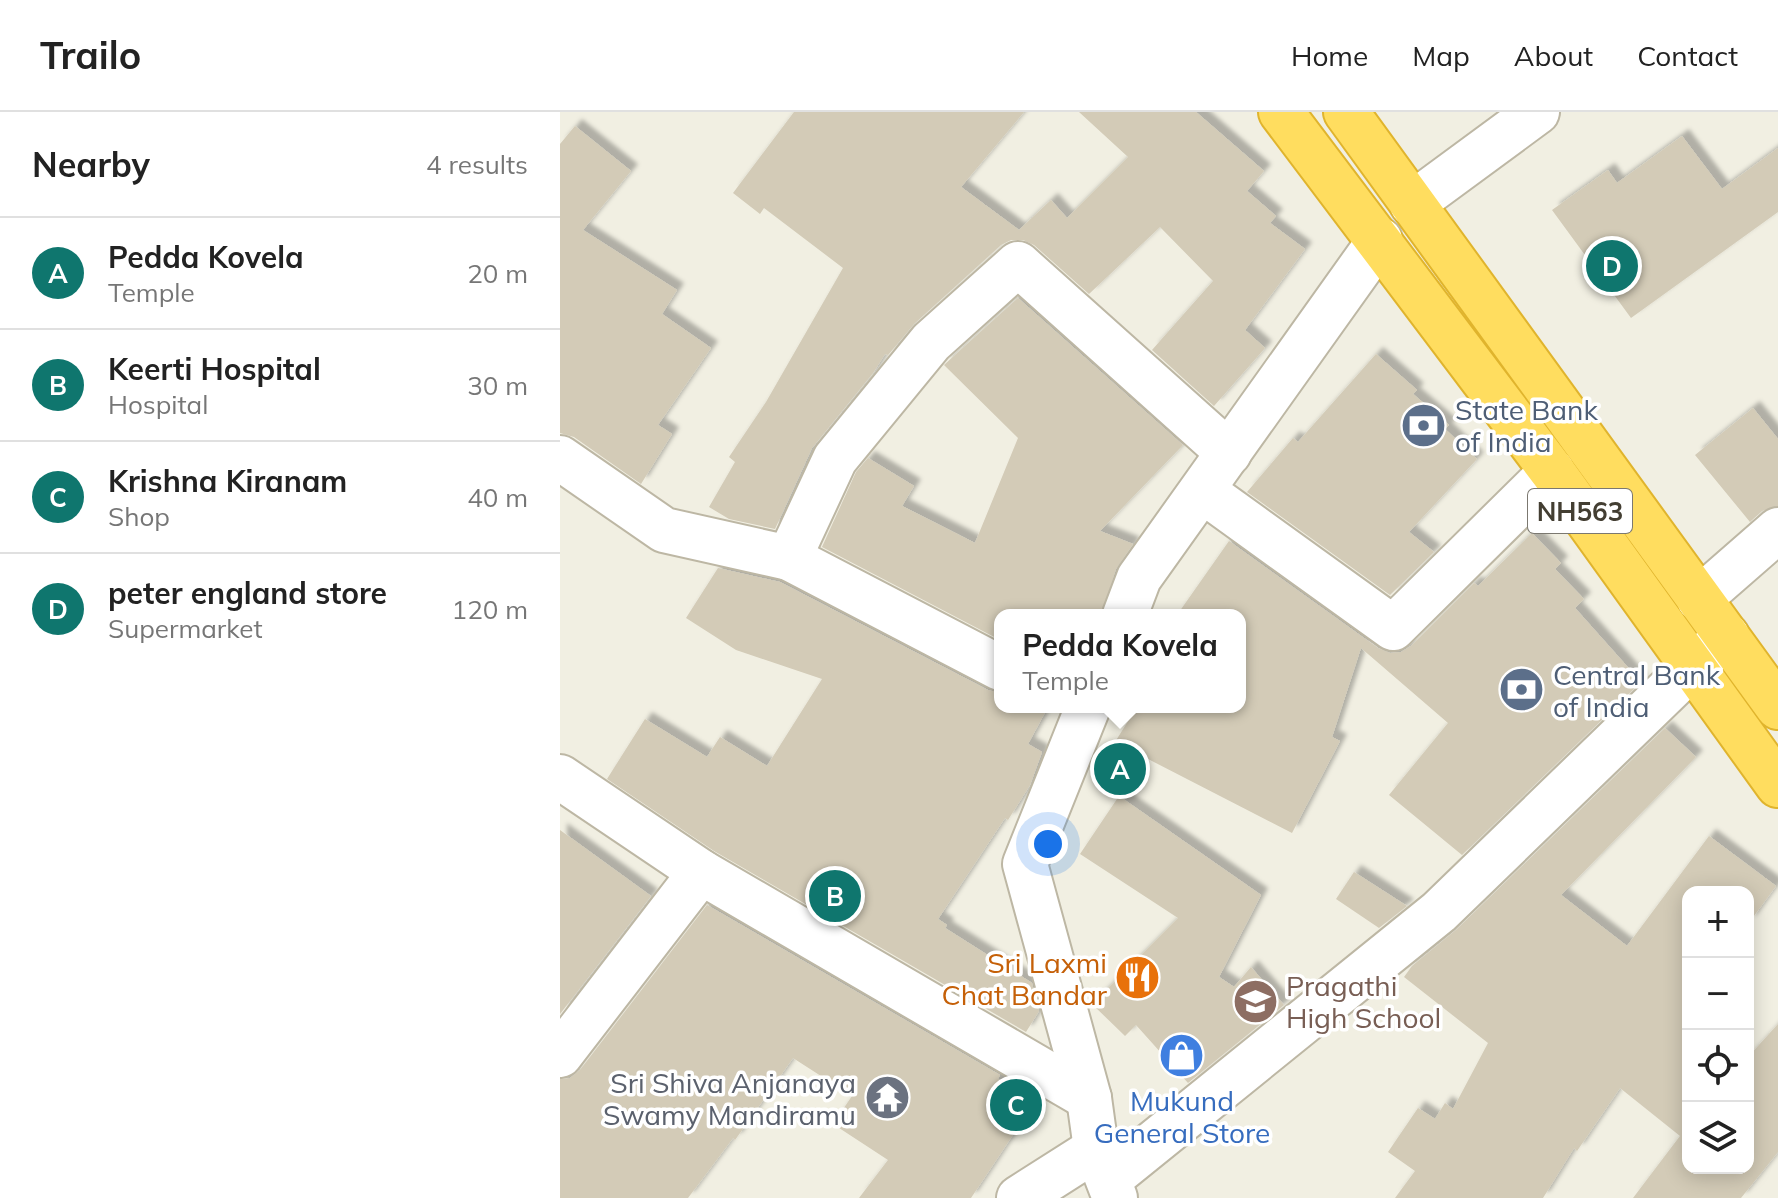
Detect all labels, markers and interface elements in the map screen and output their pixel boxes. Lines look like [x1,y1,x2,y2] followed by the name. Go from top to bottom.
[40,31,141,79] text: Trailo
[1291,38,1368,73] text: Home
[1412,38,1470,73] text: Map
[1514,38,1593,73] text: About
[1637,38,1738,73] text: Contact
[32,143,150,186] text: Nearby
[426,148,528,181] text: 4 results
[1586,236,1638,296] pin: D
[108,238,304,276] text: Pedda Kovela
[48,257,68,290] text: A
[467,257,528,290] text: 20 m
[108,276,195,309] text: Temple
[108,350,321,388] text: Keerti Hospital
[49,369,67,402] text: B
[467,369,528,402] text: 30 m
[108,388,208,421] text: Hospital
[1455,392,1598,459] place label: State Bank of India
[1400,401,1448,449] bank icon: State Bank of India
[108,462,347,500] text: Krishna Kiranam
[49,481,67,514] text: C
[467,481,528,514] text: 40 m
[1528,489,1632,533] road number: NH563
[108,500,170,533] text: Shop
[108,574,387,612] text: peter england store
[48,593,68,626] text: D
[452,593,528,626] text: 120 m
[994,609,1246,713] popup
[108,612,263,645] text: Supermarket
[1022,626,1218,664] text: Pedda Kovela
[1553,657,1721,724] place label: Central Bank of India
[1022,664,1109,697] text: Temple
[1498,666,1546,714] bank icon: Central Bank of India
[1094,739,1146,799] pin: A
[1028,824,1068,864] your location
[809,866,861,926] pin: B
[1682,886,1754,1174] map controls
[1682,886,1754,958] button: +
[942,945,1108,1012] place label: Sri Laxmi Chat Bandar
[1114,954,1162,1002] restaurant icon: Sri Laxmi Chat Bandar
[1682,958,1754,1030] button: −
[1286,968,1441,1035] place label: Pragathi High School
[1231,977,1279,1025] school or university icon: Pragathi High School
[1682,1030,1754,1102] button: locate
[1158,1031,1206,1079] shop icon: Mukund General Store
[603,1065,856,1132] place label: Sri Shiva Anjanaya Swamy Mandiramu
[863,1074,911,1122] temple icon: Sri Shiva Anjanaya Swamy Mandiramu
[990,1075,1042,1135] pin: C
[1094,1083,1270,1150] place label: Mukund General Store
[1682,1102,1754,1174] button: layers

